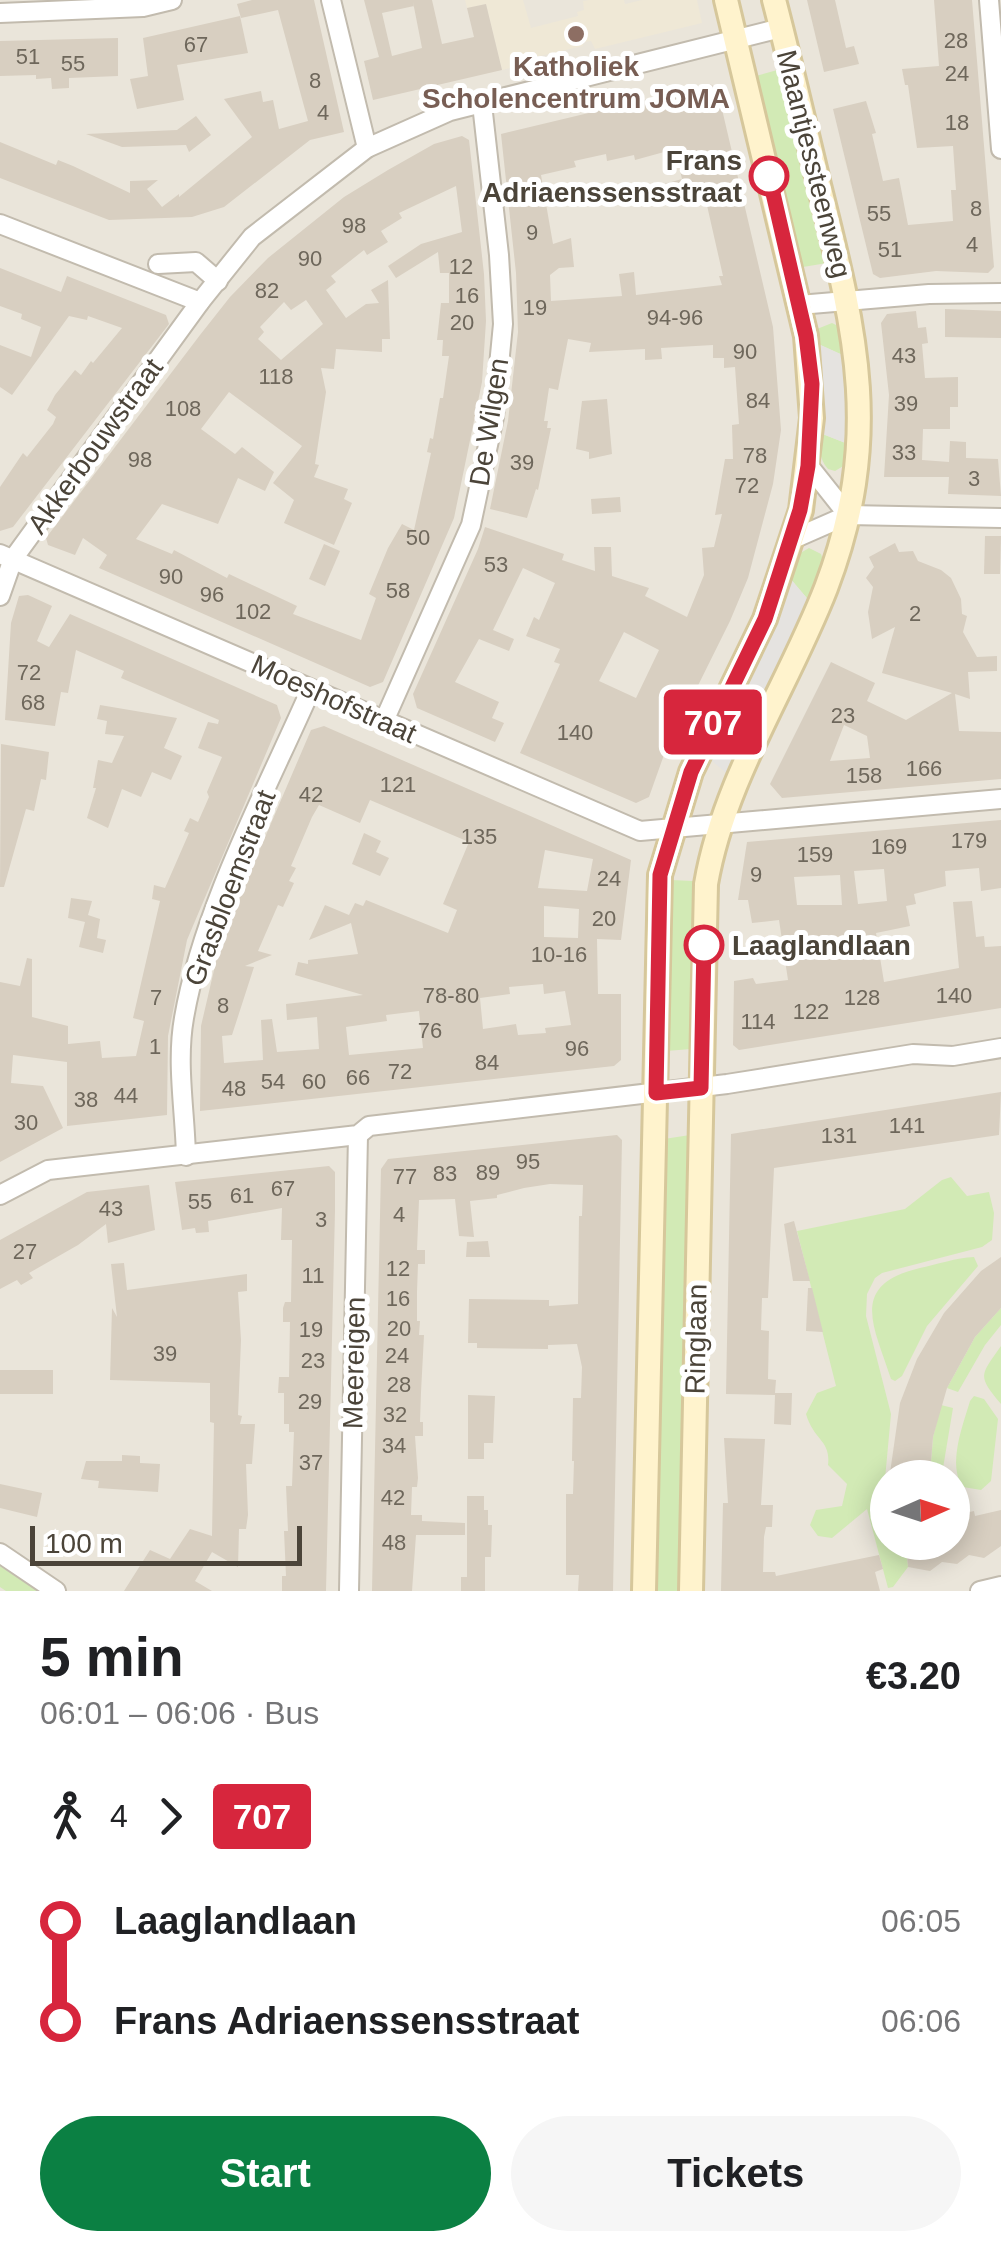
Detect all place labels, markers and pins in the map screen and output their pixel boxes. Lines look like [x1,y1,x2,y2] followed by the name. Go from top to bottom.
[565,23,587,45] marker: Katholiek Scholencentrum JOMA
[422,51,730,114] place label: Katholiek Scholencentrum JOMA
[482,145,742,208] place label: Frans Adriaenssensstraat
[750,157,788,195] marker: Frans Adriaenssensstraat
[685,926,723,964] marker: Laaglandlaan
[732,930,911,961] place label: Laaglandlaan

